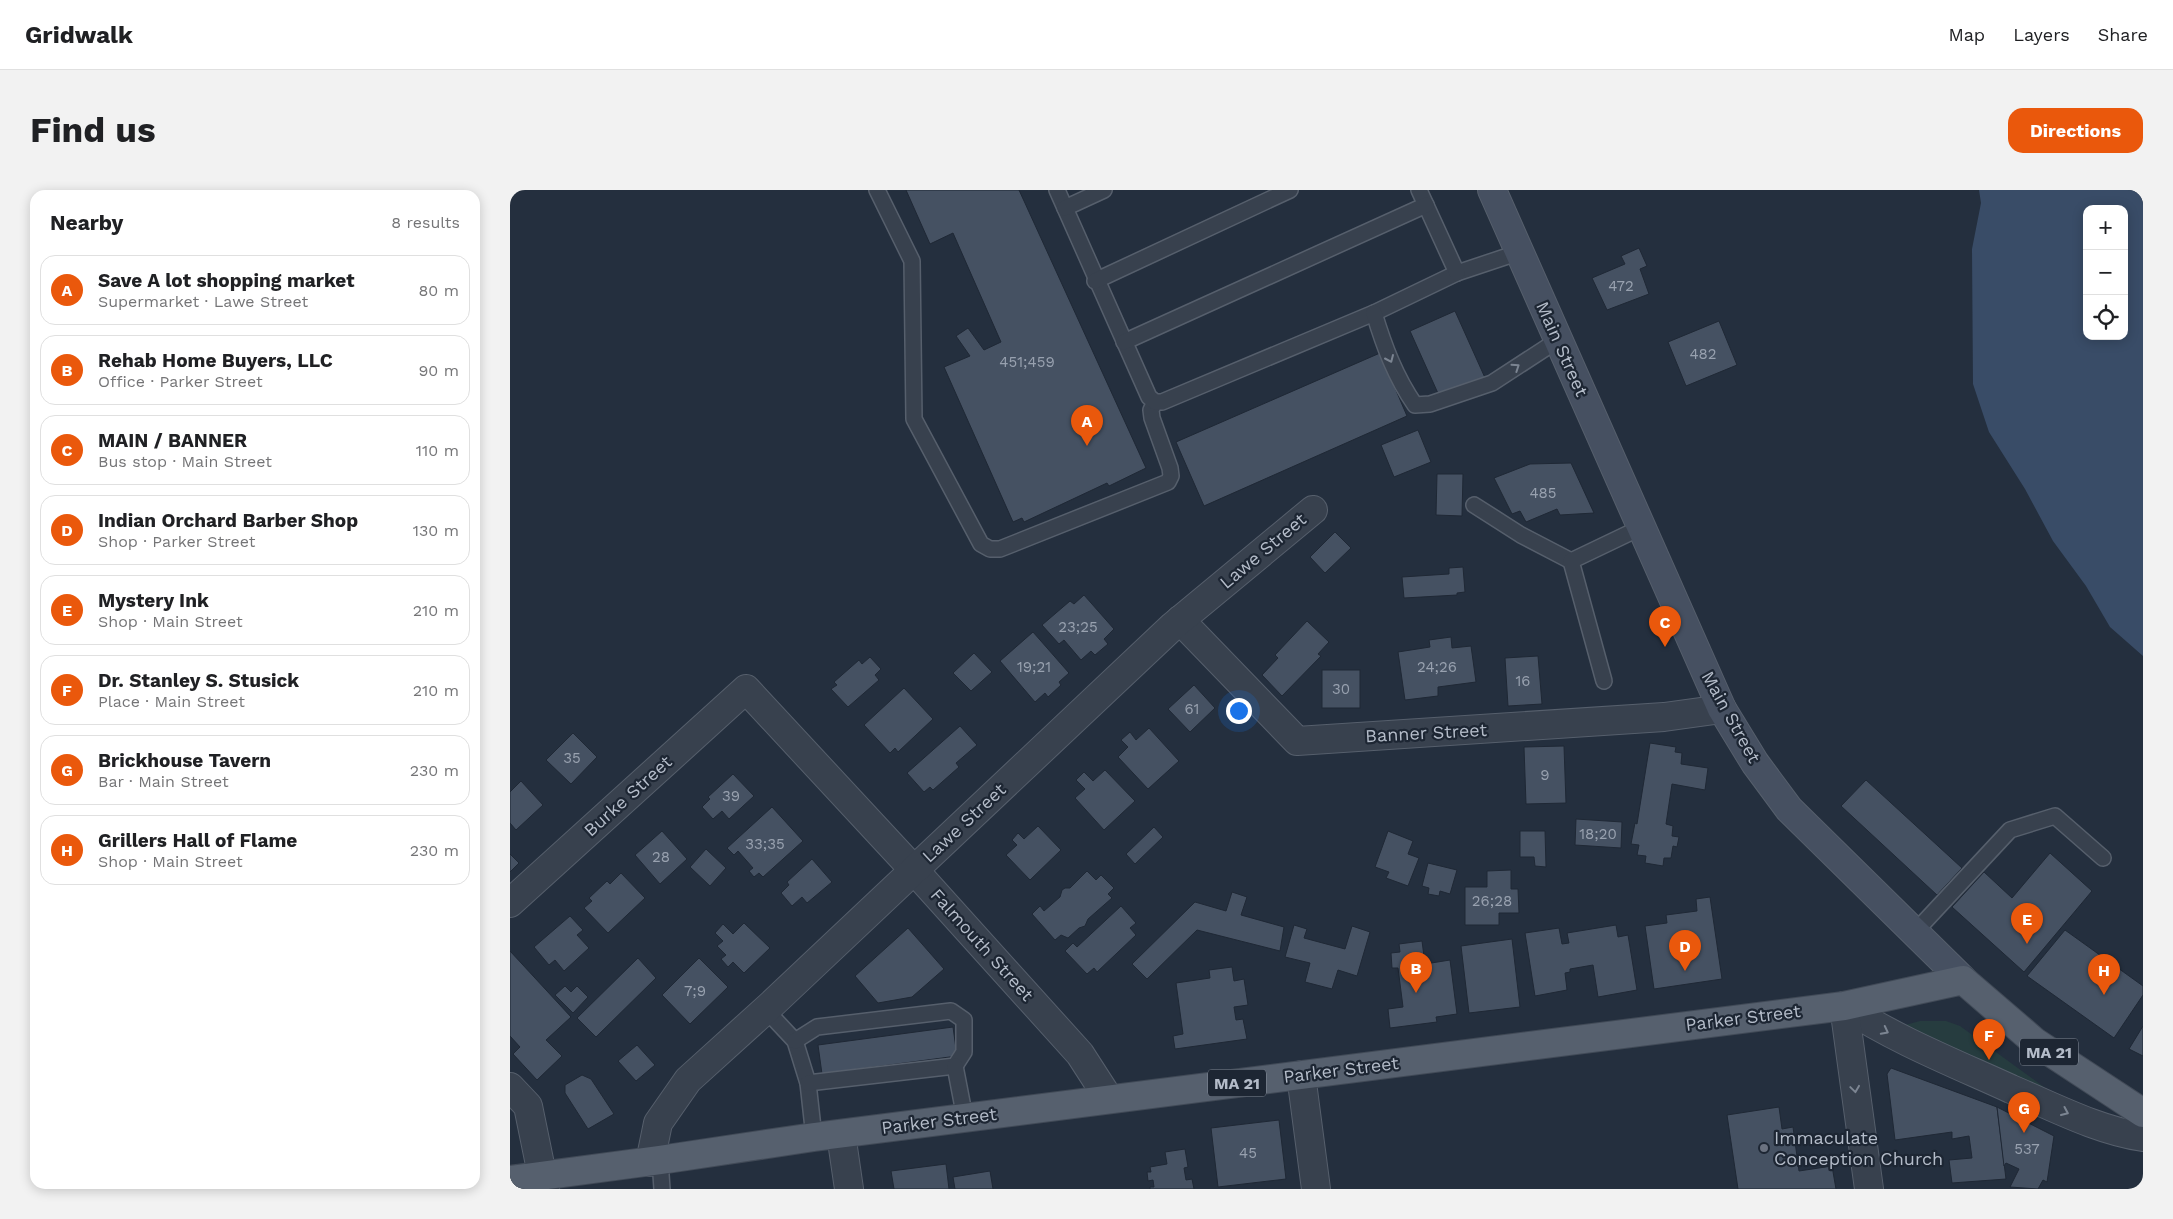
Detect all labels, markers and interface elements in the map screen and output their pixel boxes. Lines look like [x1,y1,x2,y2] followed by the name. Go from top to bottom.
[25,21,133,49] text: Gridwalk
[1948,24,1985,45] text: Map
[2013,24,2070,45] text: Layers
[2098,24,2148,45] text: Share
[2008,108,2143,153] button: Directions
[30,109,156,151] text: Find us
[2083,205,2128,340] map controls
[2083,205,2128,250] button: +
[50,210,123,235] text: Nearby
[391,213,460,232] text: 8 results
[2083,250,2128,295] button: −
[98,269,354,292] text: Save A lot shopping market
[1608,277,1634,295] house number: 472
[62,281,72,300] text: A
[418,281,459,300] text: 80 m
[98,292,308,311] text: Supermarket · Lawe Street
[2083,295,2128,340] button: locate
[1532,298,1593,400] street label: Main Street
[1689,345,1717,363] house number: 482
[98,349,333,372] text: Rehab Home Buyers, LLC
[999,353,1055,371] house number: 451;459
[1383,354,1394,363] one-way arrow
[62,361,72,380] text: B
[418,361,459,380] text: 90 m
[1510,364,1520,373] one-way arrow
[98,372,263,391] text: Office · Parker Street
[1071,405,1103,446] pin: A
[98,429,247,452] text: MAIN / BANNER
[62,441,72,460] text: C
[416,441,459,460] text: 110 m
[98,452,272,471] text: Bus stop · Main Street
[1529,484,1557,502] house number: 485
[1215,508,1310,593] street label: Lawe Street
[98,509,358,532] text: Indian Orchard Barber Shop
[61,521,73,540] text: D
[413,521,459,540] text: 130 m
[98,532,255,551] text: Shop · Parker Street
[98,589,209,612] text: Mystery Ink
[62,601,72,620] text: E
[413,601,459,620] text: 210 m
[1649,606,1681,647] pin: C
[98,612,243,631] text: Shop · Main Street
[1058,618,1098,636] house number: 23;25
[1017,658,1051,676] house number: 19;21
[1417,658,1457,676] house number: 24;26
[1698,667,1765,767] street label: Main Street
[98,669,299,692] text: Dr. Stanley S. Stusick
[1516,672,1530,690] house number: 16
[1332,680,1350,698] house number: 30
[62,681,72,700] text: F
[413,681,459,700] text: 210 m
[98,692,245,711] text: Place · Main Street
[1226,698,1252,724] your location
[1185,700,1199,718] house number: 61
[1365,719,1488,746] street label: Banner Street
[98,749,271,772] text: Brickhouse Tavern
[563,749,581,767] house number: 35
[579,750,676,841] street label: Burke Street
[61,761,73,780] text: G
[410,761,459,780] text: 230 m
[1540,766,1550,784] house number: 9
[98,772,229,791] text: Bar · Main Street
[918,778,1010,867] street label: Lawe Street
[722,787,740,805] house number: 39
[1579,825,1617,843] house number: 18;20
[98,829,297,852] text: Grillers Hall of Flame
[745,835,785,853] house number: 33;35
[61,841,73,860] text: H
[410,841,459,860] text: 230 m
[652,848,670,866] house number: 28
[98,852,243,871] text: Shop · Main Street
[926,884,1039,1005] street label: Falmouth Street
[1472,892,1512,910] house number: 26;28
[2011,903,2043,944] pin: E
[1669,930,1701,971] pin: D
[1400,952,1432,993] pin: B
[2088,954,2120,995] pin: H
[684,982,706,1000] house number: 7;9
[1684,1000,1802,1035] street label: Parker Street
[1973,1019,2005,1060] pin: F
[1880,1025,1889,1035] one-way arrow
[2020,1039,2078,1066] road number: MA 21
[1282,1052,1400,1087] street label: Parker Street
[1208,1070,1266,1096] road number: MA 21
[1849,1085,1860,1093] one-way arrow
[2008,1092,2040,1133] pin: G
[880,1103,998,1138] street label: Parker Street
[2060,1106,2069,1117] one-way arrow
[1774,1127,1943,1169] place label: Immaculate Conception Church
[2014,1140,2040,1158] house number: 537
[1758,1142,1770,1154] marker: Immaculate Conception Church
[1239,1144,1257,1162] house number: 45

